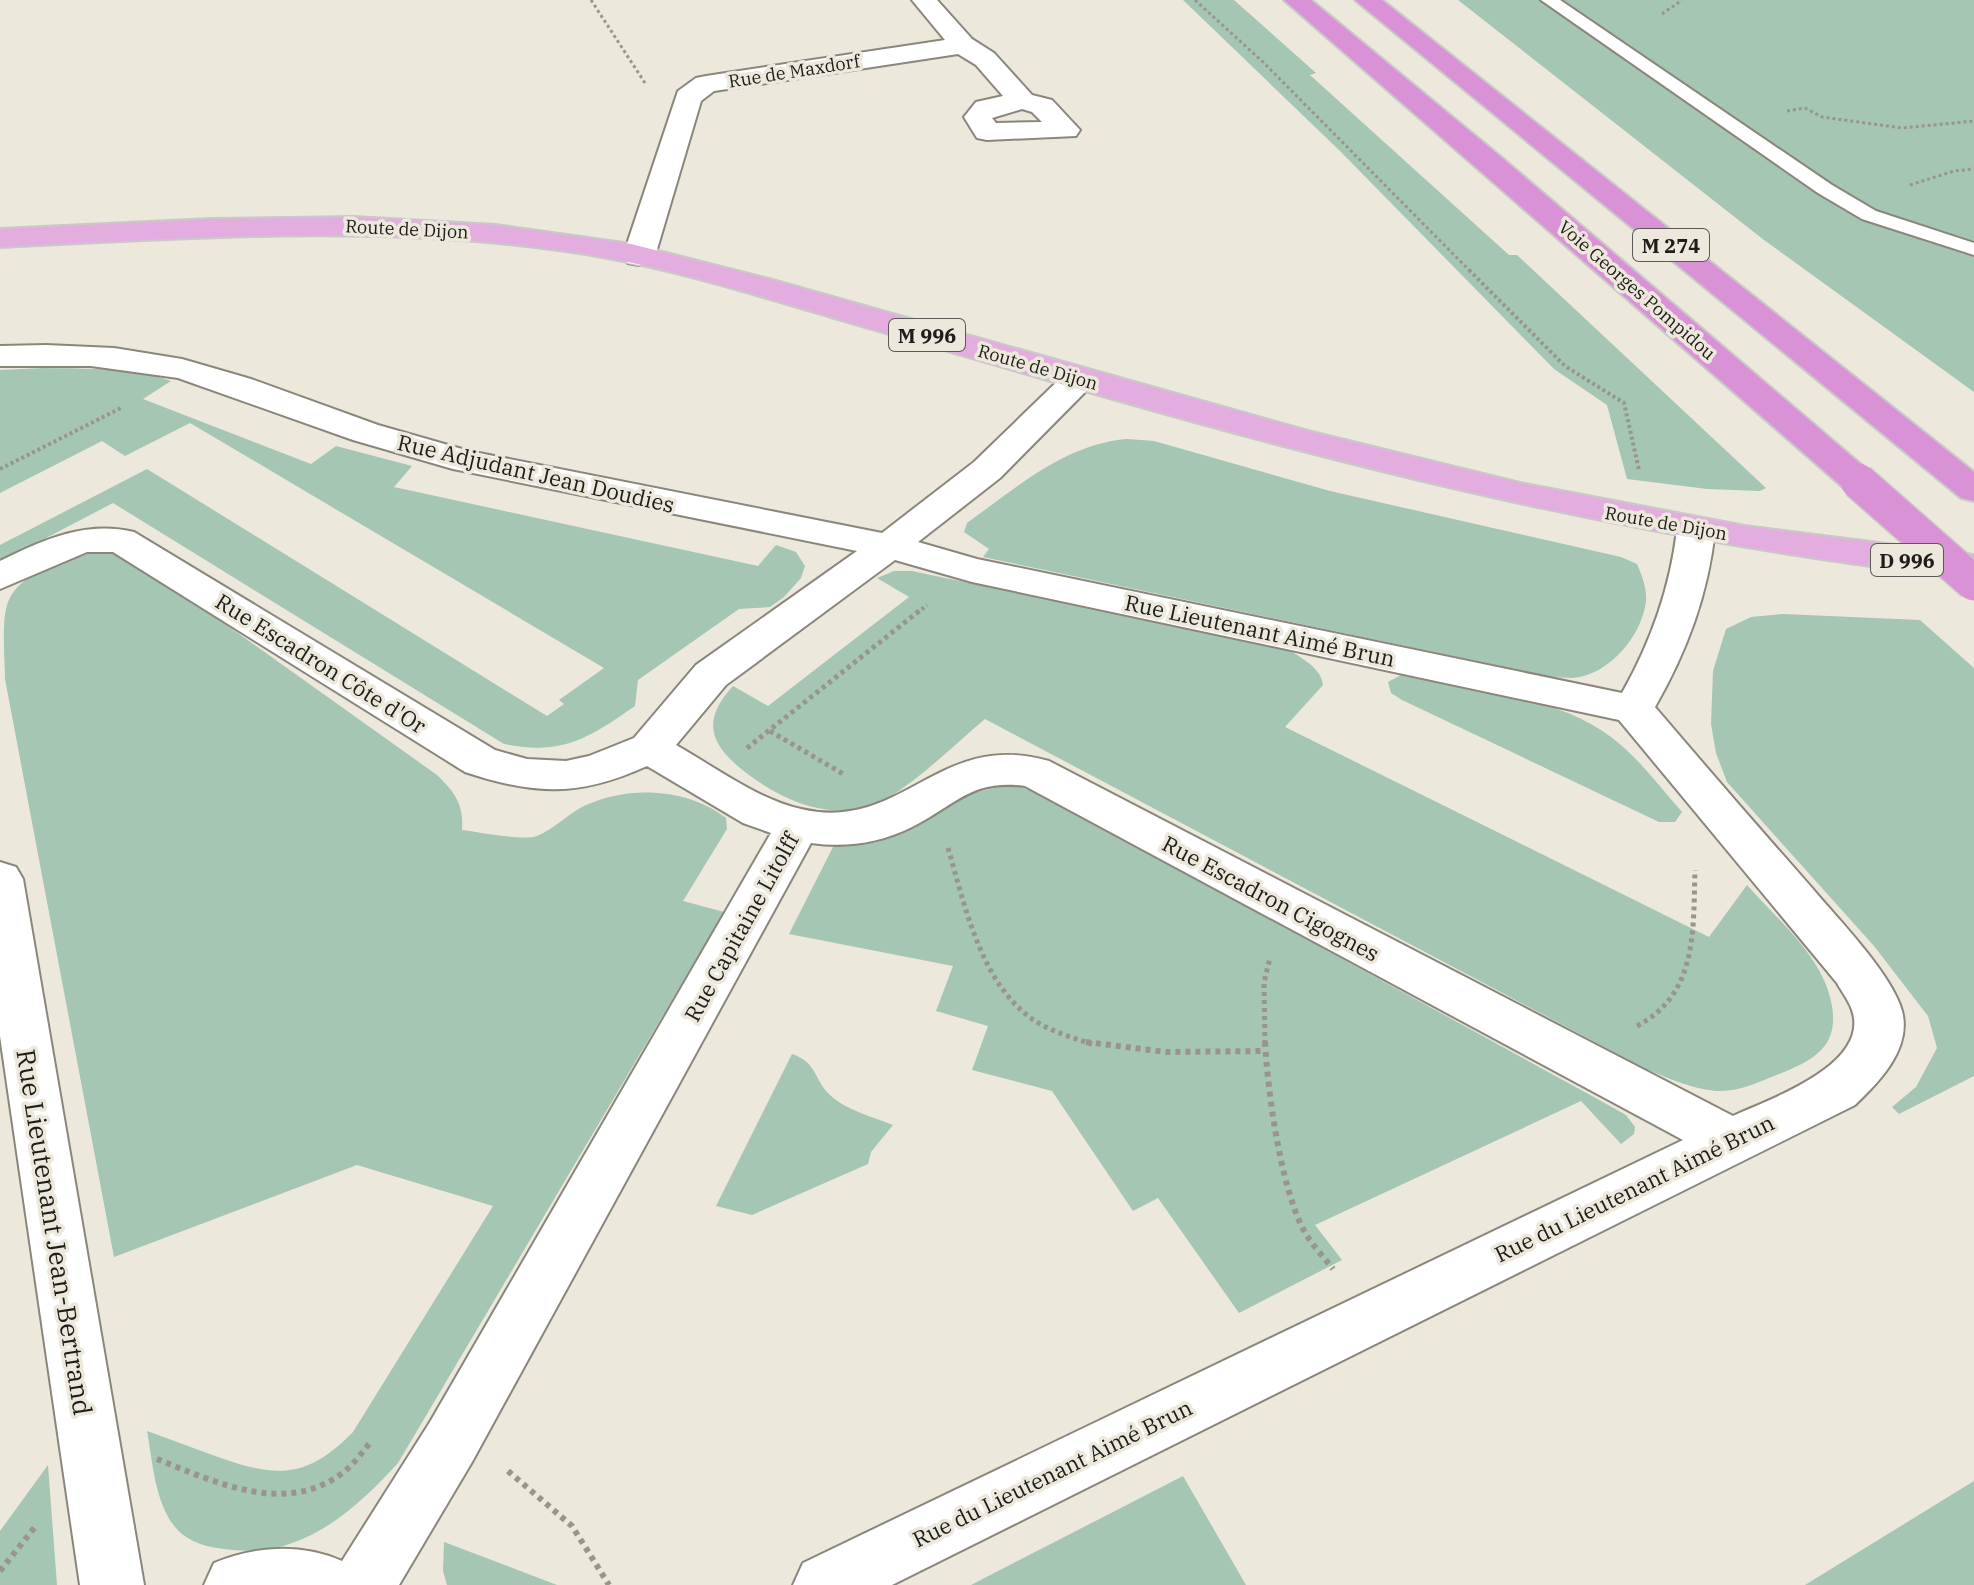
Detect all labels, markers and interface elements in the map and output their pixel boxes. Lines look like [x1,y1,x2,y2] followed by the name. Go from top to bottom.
[727,49,863,93] street label: Rue de Maxdorf
[345,214,469,244] street label: Route de Dijon
[1554,215,1720,365] street label: Voie Georges Pompidou
[1633,229,1709,261] road number: M 274
[889,319,965,351] road number: M 996
[975,339,1101,395] street label: Route de Dijon
[395,427,677,519] street label: Rue Adjudant Jean Doudies
[1603,501,1729,545] street label: Route de Dijon
[1871,544,1943,576] road number: D 996
[210,586,432,740] street label: Rue Escadron Côte d'Or
[1122,587,1398,673] street label: Rue Lieutenant Aimé Brun
[677,826,806,1026] street label: Rue Capitaine Litolff
[1157,828,1385,968] street label: Rue Escadron Cigognes
[9,1047,101,1417] street label: Rue Lieutenant Jean-Bertrand
[1489,1108,1779,1268] street label: Rue du Lieutenant Aimé Brun
[907,1393,1197,1553] street label: Rue du Lieutenant Aimé Brun

